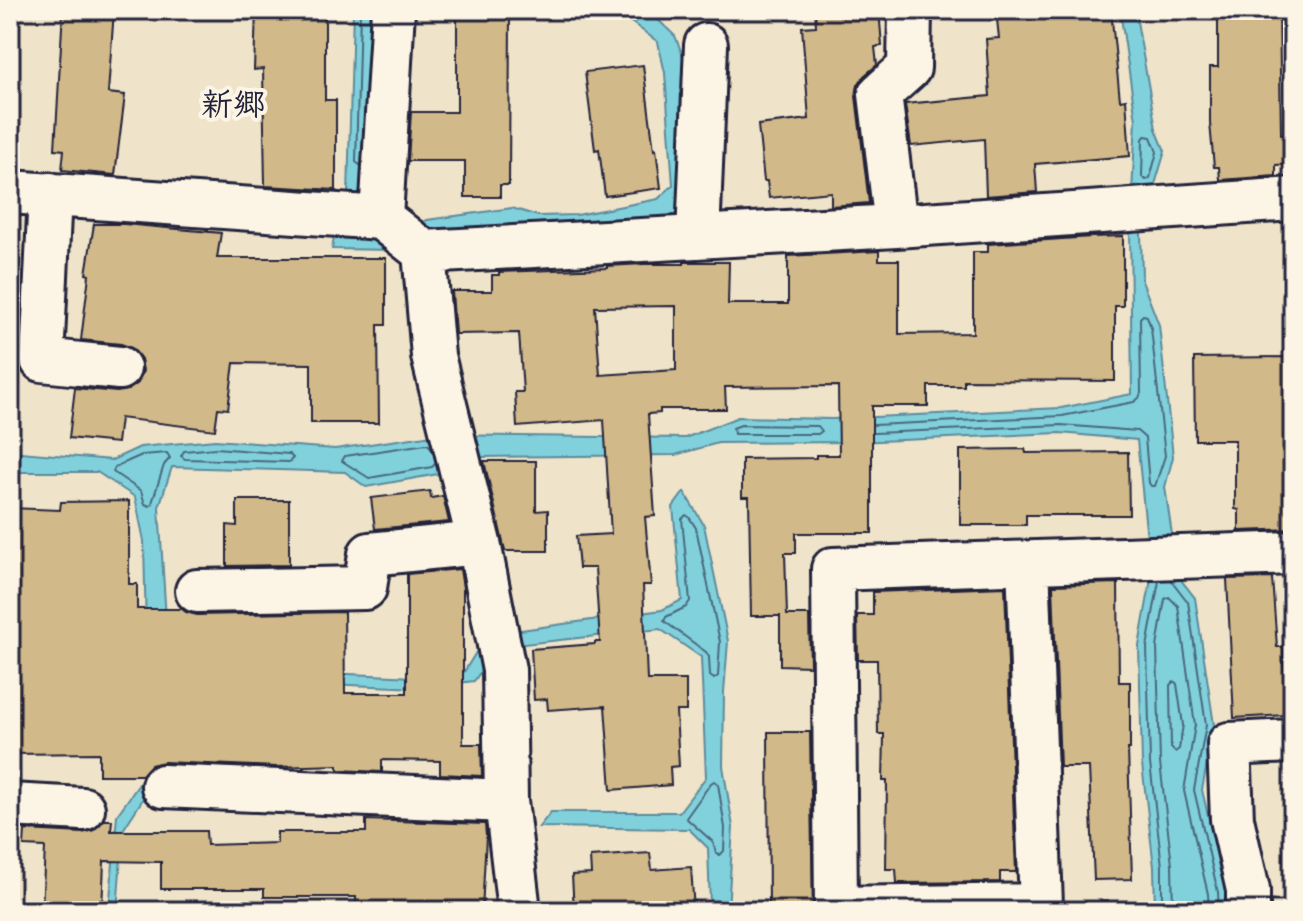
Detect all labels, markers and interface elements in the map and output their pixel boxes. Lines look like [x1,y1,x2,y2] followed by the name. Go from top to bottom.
[201,85,265,123] district label: 新郷

